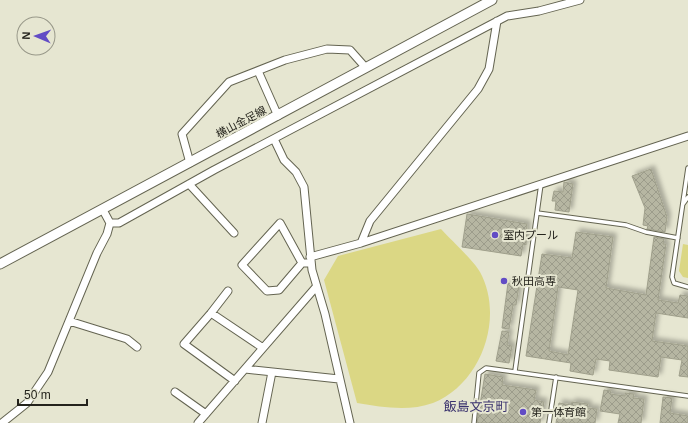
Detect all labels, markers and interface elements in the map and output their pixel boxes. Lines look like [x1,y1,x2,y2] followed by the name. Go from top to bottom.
[16,16,56,56] north arrow
[20,31,32,40] text: N
[214,104,268,140] street label: 横山金足線
[503,229,558,241] place label: 室内プール
[490,230,500,240] marker: 室内プール
[512,275,556,287] place label: 秋田高専
[499,276,509,286] marker: 秋田高専
[18,381,87,407] scale bar
[24,388,51,402] text: 50 m
[443,399,509,414] district label: 飯島文京町
[531,406,586,418] place label: 第一体育館
[518,407,528,417] marker: 第一体育館

